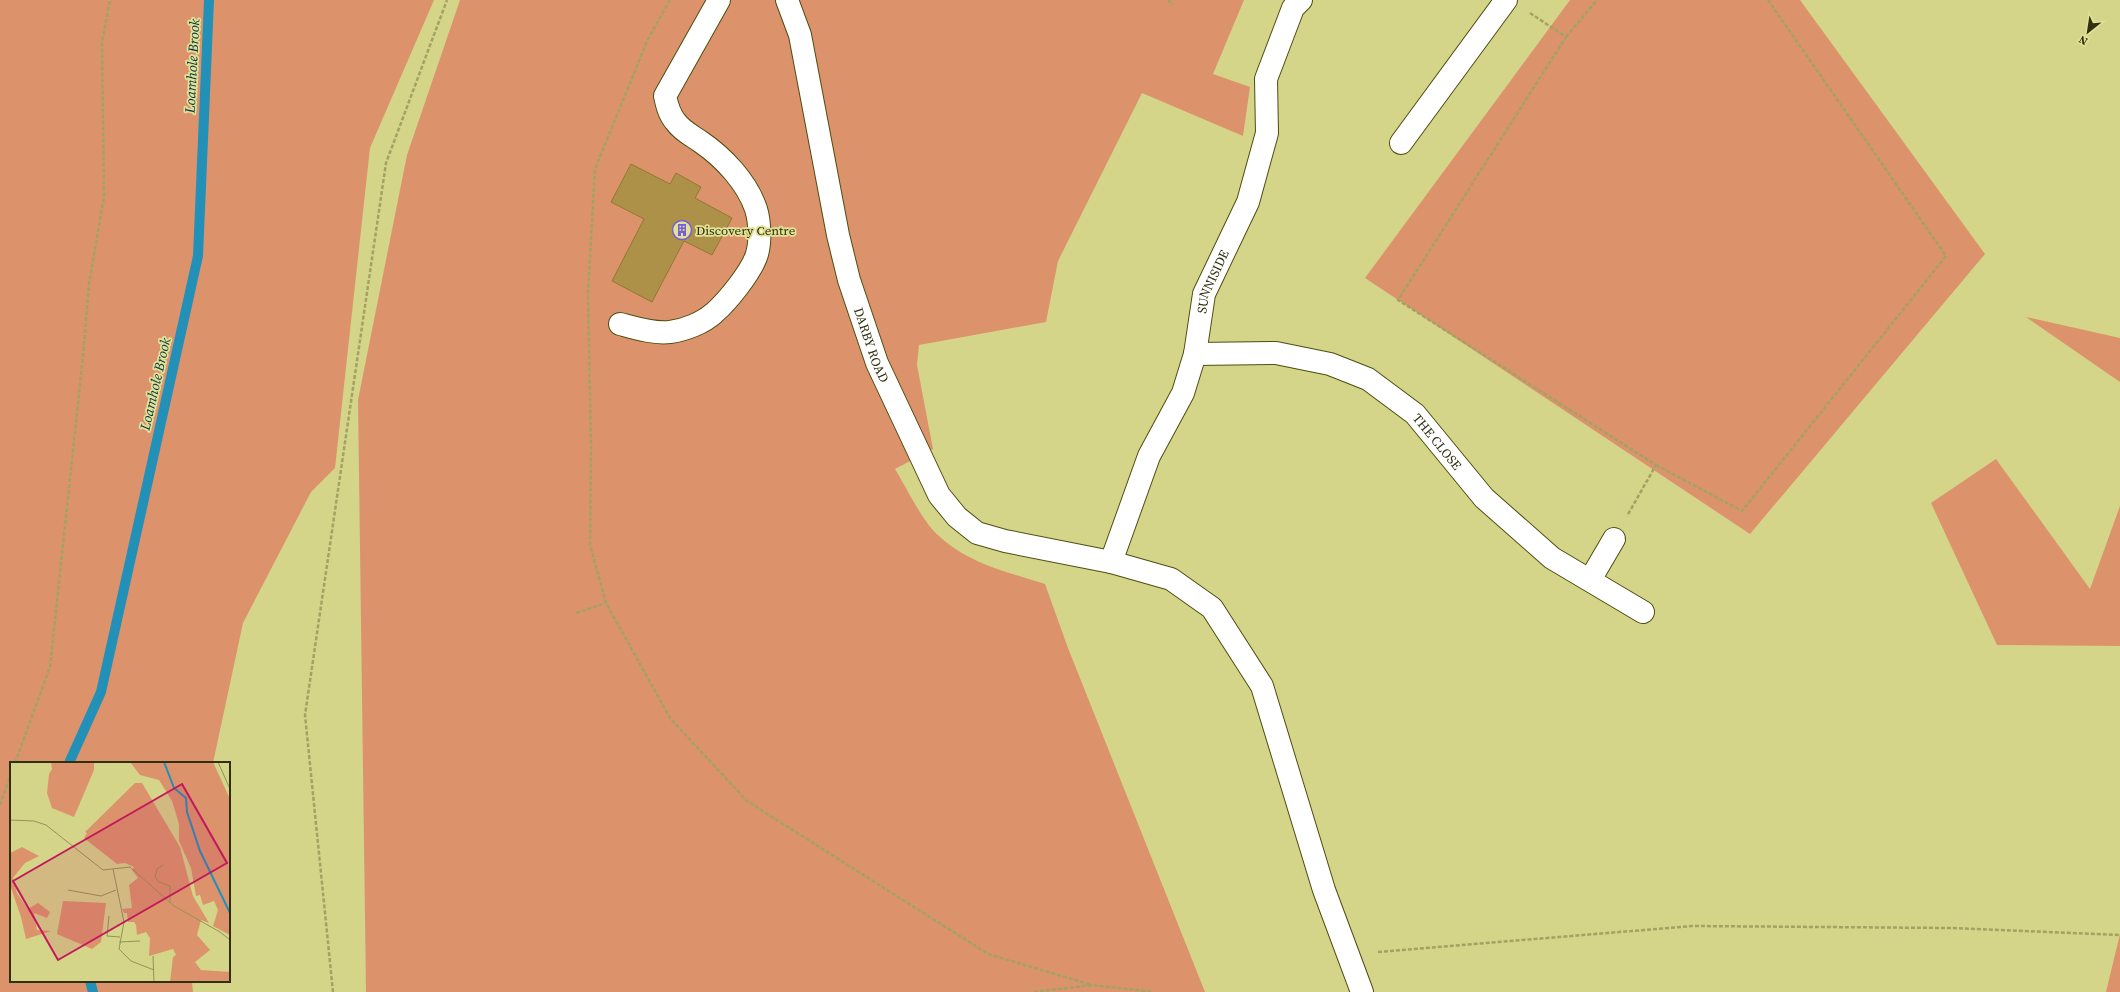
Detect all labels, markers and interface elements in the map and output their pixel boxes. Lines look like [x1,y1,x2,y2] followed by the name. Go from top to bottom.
[2068,12,2108,52] north arrow
[179,18,204,115] water label: Loamhole Brook
[2076,32,2090,49] text: N
[671,219,693,241] building icon: Discovery Centre
[696,222,796,239] place label: Discovery Centre
[1193,247,1233,315] street label: SUNNISIDE
[850,305,893,385] street label: DARBY ROAD
[134,335,175,433] water label: Loamhole Brook
[1409,410,1465,474] street label: THE CLOSE
[10,762,230,982] inset map

